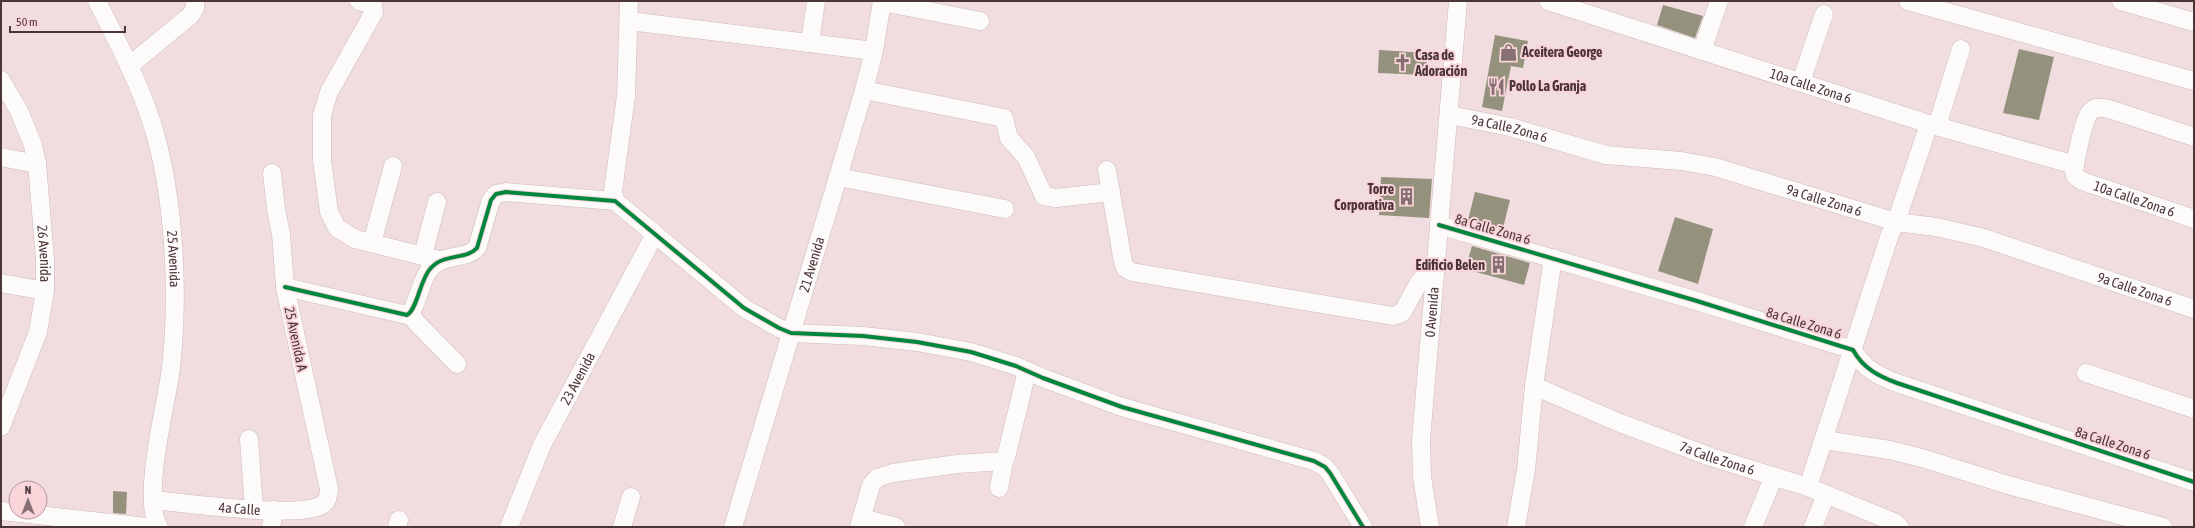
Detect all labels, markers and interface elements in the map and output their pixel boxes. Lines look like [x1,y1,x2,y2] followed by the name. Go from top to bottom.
[10,8,125,34] scale bar
[16,15,38,29] text: 50 m
[1499,42,1519,62] shop icon: Aceitera George
[1521,44,1602,60] place label: Aceitera George
[1414,47,1467,79] place label: Casa de Adoración
[1392,53,1412,73] church icon: Casa de Adoración
[1768,65,1854,107] street label: 10a Calle Zona 6
[1486,76,1506,96] restaurant icon: Pollo La Granja
[1509,78,1587,94] place label: Pollo La Granja
[1470,111,1550,146] street label: 9a Calle Zona 6
[2091,178,2177,220] street label: 10a Calle Zona 6
[1334,181,1394,213] place label: Torre Corporativa
[1784,181,1864,219] street label: 9a Calle Zona 6
[1397,187,1417,207] building icon: Torre Corporativa
[1453,211,1533,248] street label: 8a Calle Zona 6
[34,224,53,282] street label: 26 Avenida
[164,230,183,288] street label: 25 Avenida
[796,235,828,294] street label: 21 Avenida
[1488,255,1508,275] building icon: Edificio Belen
[1415,257,1485,273] place label: Edificio Belen
[2095,269,2175,309] street label: 9a Calle Zona 6
[1422,286,1442,338] street label: 0 Avenida
[1764,304,1844,342] street label: 8a Calle Zona 6
[281,305,311,373] street label: 25 Avenida A
[557,349,598,407] street label: 23 Avenida
[2073,423,2153,463] street label: 8a Calle Zona 6
[1677,438,1757,478] street label: 7a Calle Zona 6
[8,480,48,520] north arrow
[25,484,31,496] text: N
[218,499,261,518] street label: 4a Calle

